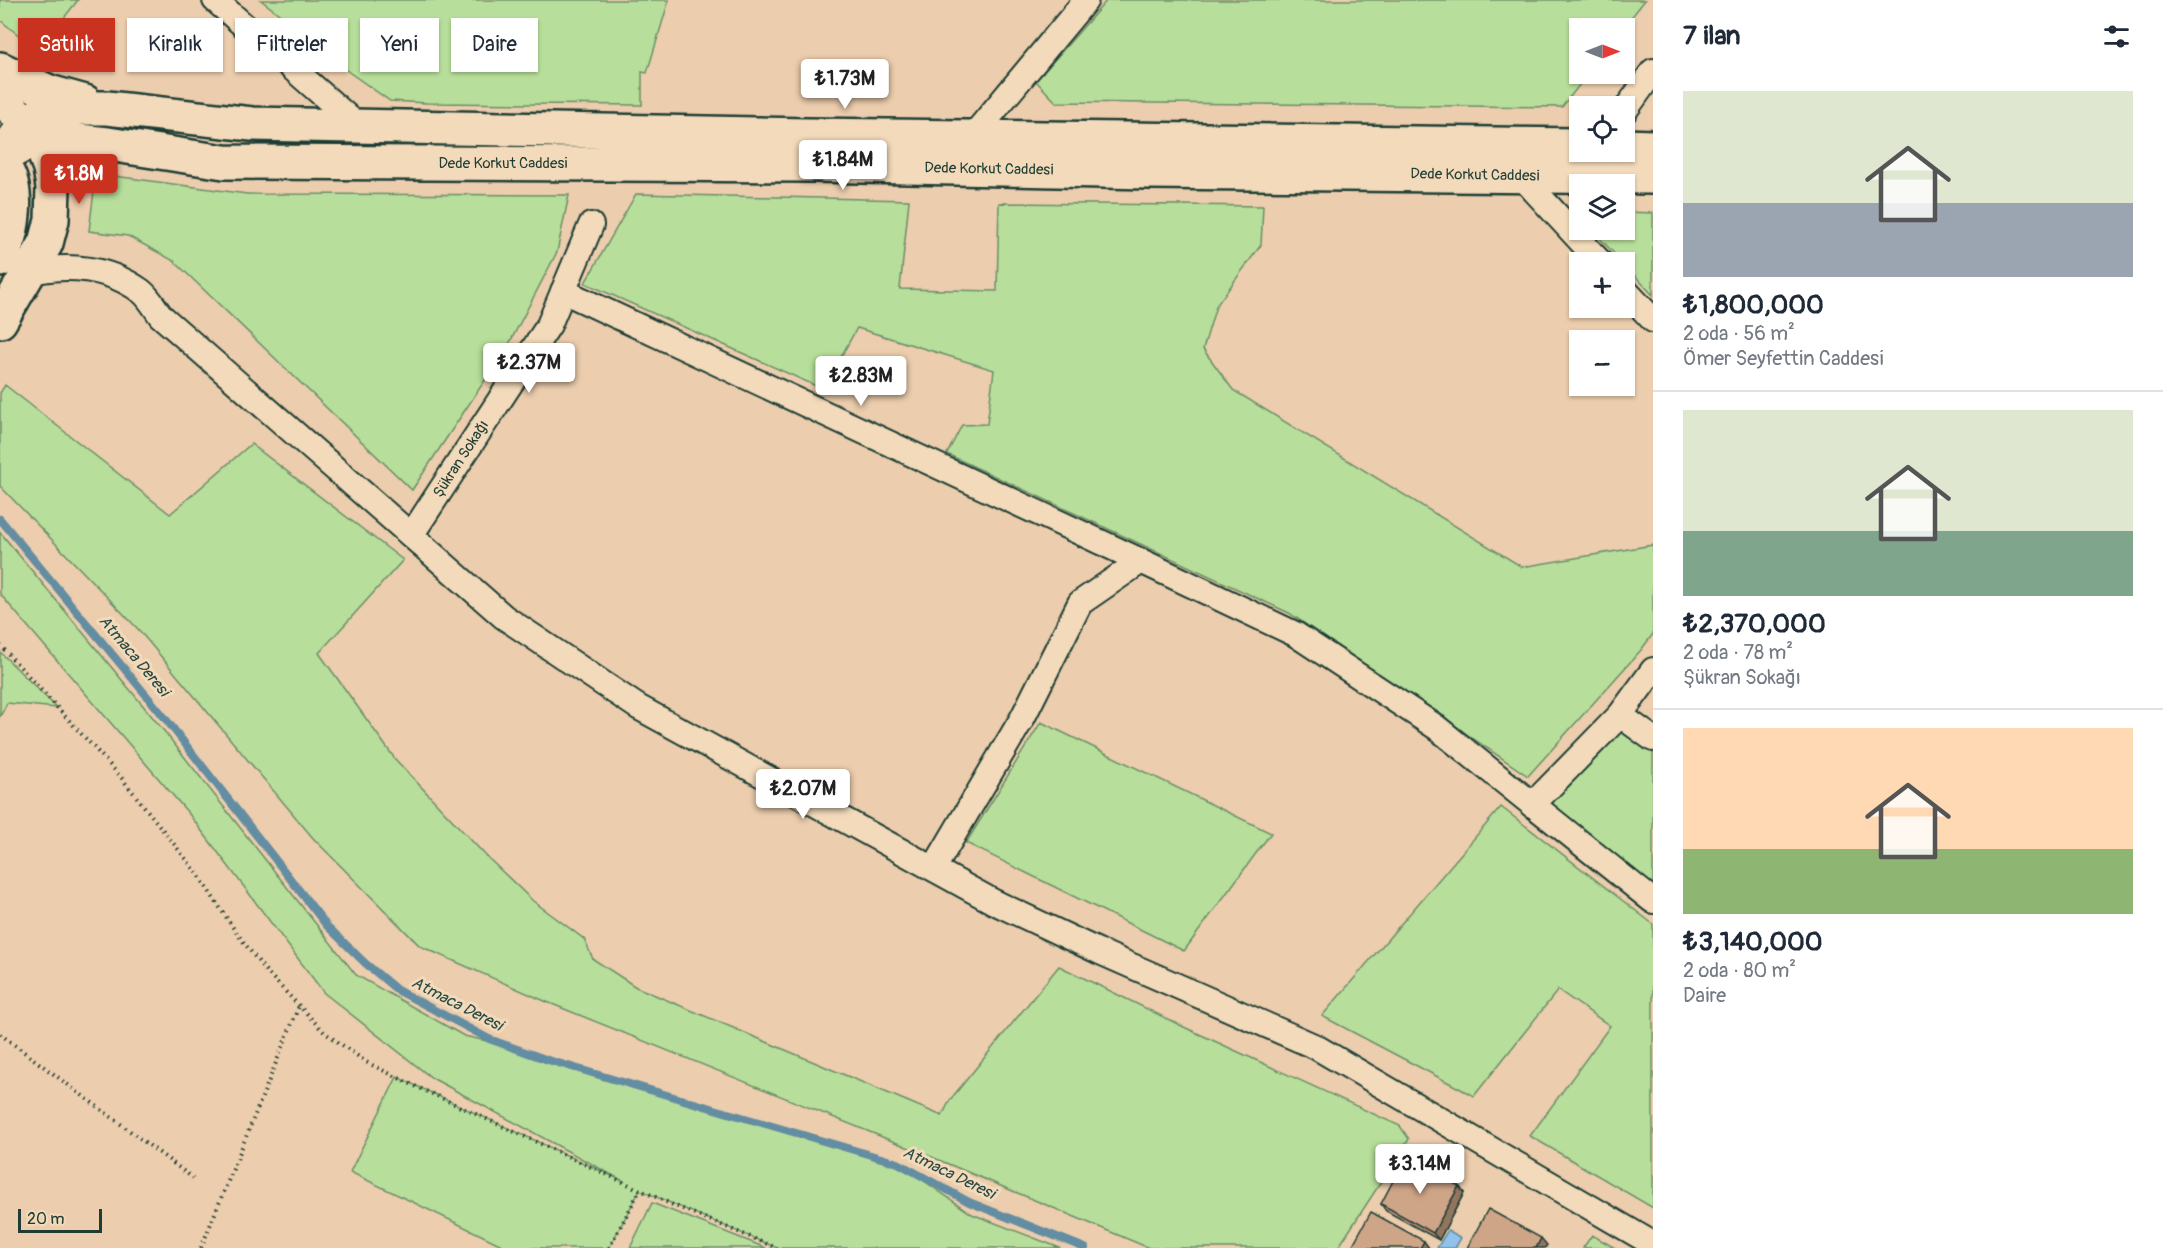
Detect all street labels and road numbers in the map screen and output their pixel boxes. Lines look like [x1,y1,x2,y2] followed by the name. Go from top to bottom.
[438,154,568,173] street label: Dede Korkut Caddesi
[924,158,1054,180] street label: Dede Korkut Caddesi
[1410,164,1540,186] street label: Dede Korkut Caddesi
[429,417,493,501] street label: Şükran Sokağı

